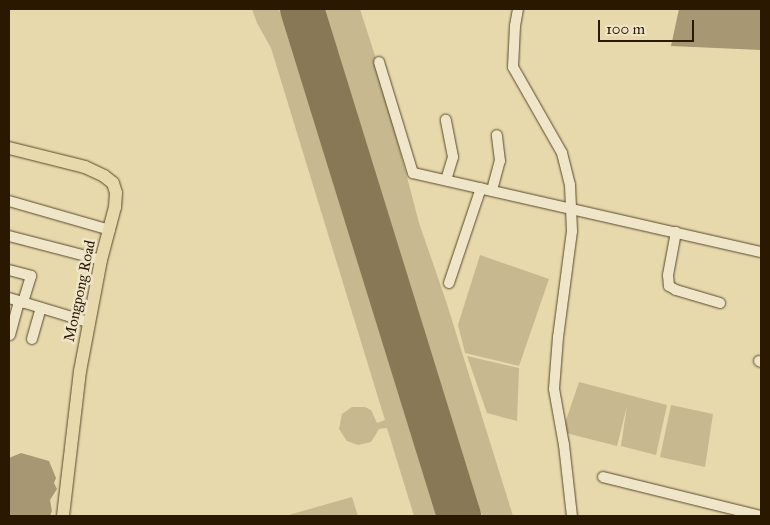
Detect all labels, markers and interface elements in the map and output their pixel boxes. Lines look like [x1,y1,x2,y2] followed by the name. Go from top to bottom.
[600,10,696,42] scale bar
[606,20,645,38] text: 100 m
[60,238,100,344] street label: Mongpong Road

